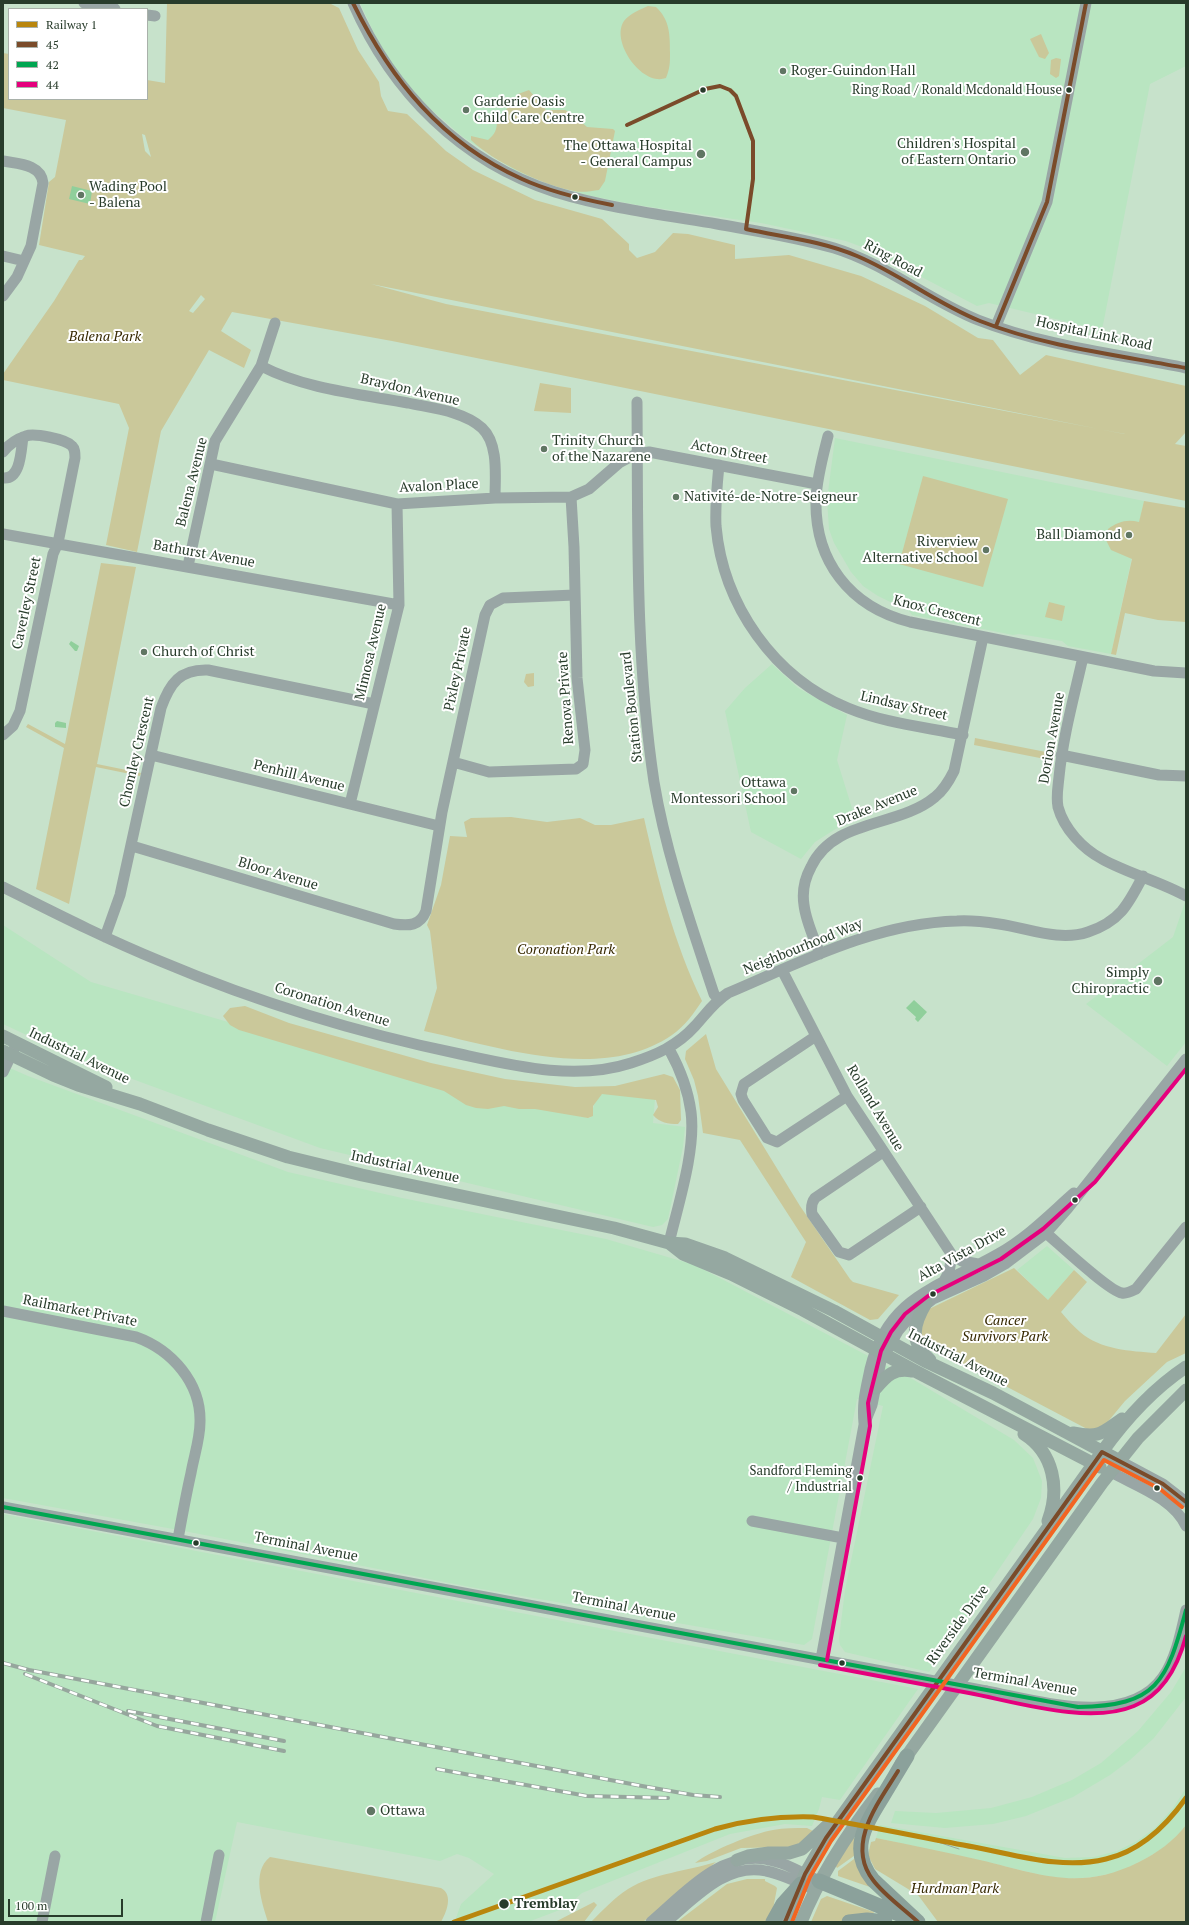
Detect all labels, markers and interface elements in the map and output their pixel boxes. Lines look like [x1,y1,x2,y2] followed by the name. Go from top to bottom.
[8,8,148,100] legend
[46,17,97,32] text: Railway 1
[46,37,59,52] text: 45
[46,57,59,72] text: 42
[791,63,916,79] place label: Roger-Guindon Hall
[778,66,788,76] marker: Roger-Guindon Hall
[46,77,59,92] text: 44
[852,82,1062,98] place label: Ring Road / Ronald Mcdonald House
[698,85,708,95] unlabelled marker
[1064,85,1074,95] marker: Ring Road / Ronald Mcdonald House
[474,94,584,126] place label: Garderie Oasis Child Care Centre
[461,105,471,115] marker: Garderie Oasis Child Care Centre
[897,136,1016,168] place label: Children's Hospital of Eastern Ontario
[564,138,692,170] place label: The Ottawa Hospital - General Campus
[1019,146,1031,158] marker: Children's Hospital of Eastern Ontario
[695,148,707,160] marker: The Ottawa Hospital - General Campus
[89,179,167,212] place label: Wading Pool - Balena
[76,190,86,200] marker: Wading Pool - Balena
[570,192,580,202] unlabelled marker
[861,237,925,281] street label: Ring Road
[1034,314,1154,354] street label: Hospital Link Road
[69,329,141,345] park label: Balena Park
[359,370,461,410] street label: Braydon Avenue
[552,433,651,466] place label: Trinity Church of the Nazarene
[173,436,211,528] street label: Balena Avenue
[689,436,769,468] street label: Acton Street
[539,444,549,454] marker: Trinity Church of the Nazarene
[399,476,479,496] street label: Avalon Place
[684,489,857,505] place label: Nativité-de-Notre-Seigneur
[671,492,681,502] marker: Nativité-de-Notre-Seigneur
[1036,527,1121,543] place label: Ball Diamond
[1124,530,1134,540] marker: Ball Diamond
[863,534,978,566] place label: Riverview Alternative School
[152,537,256,571] street label: Bathurst Avenue
[981,545,991,555] marker: Riverview Alternative School
[9,555,45,651] street label: Caverley Street
[891,592,983,630] street label: Knox Crescent
[352,602,390,702] street label: Mimosa Avenue
[441,625,475,713] street label: Pixley Private
[152,644,255,660] place label: Church of Christ
[139,647,149,657] marker: Church of Christ
[554,651,578,745] street label: Renova Private
[618,651,646,763] street label: Station Boulevard
[859,688,949,724] street label: Lindsay Street
[1036,691,1068,785] street label: Dorion Avenue
[116,695,158,809] street label: Chomley Crescent
[252,757,346,795] street label: Penhill Avenue
[671,775,786,808] place label: Ottawa Montessori School
[834,782,920,830] street label: Drake Avenue
[789,786,799,796] marker: Ottawa Montessori School
[236,854,320,894] street label: Bloor Avenue
[741,915,865,979] street label: Neighbourhood Way
[517,942,615,958] park label: Coronation Park
[1072,965,1149,998] place label: Simply Chiropractic
[1152,975,1164,987] marker: Simply Chiropractic
[272,979,392,1031] street label: Coronation Avenue
[26,1024,132,1088] street label: Industrial Avenue
[843,1062,907,1154] street label: Rolland Avenue
[349,1147,461,1187] street label: Industrial Avenue
[1070,1195,1080,1205] unlabelled marker
[915,1223,1009,1285] street label: Alta Vista Drive
[928,1289,938,1299] unlabelled marker
[21,1292,139,1330] street label: Railmarket Private
[962,1313,1048,1346] park label: Cancer Survivors Park
[905,1325,1011,1391] street label: Industrial Avenue
[750,1463,852,1494] place label: Sandford Fleming / Industrial
[855,1473,865,1483] marker: Sandford Fleming / Industrial
[1152,1483,1162,1493] unlabelled marker
[253,1529,359,1565] street label: Terminal Avenue
[191,1538,201,1548] unlabelled marker
[923,1582,993,1668] street label: Riverside Drive
[571,1589,677,1625] street label: Terminal Avenue
[837,1658,847,1668] unlabelled marker
[972,1665,1078,1699] street label: Terminal Avenue
[380,1803,425,1819] place label: Ottawa
[365,1805,377,1817] marker: Ottawa
[911,1881,999,1897] park label: Hurdman Park
[10,1891,125,1917] scale bar
[514,1896,577,1912] place label: Tremblay
[497,1897,511,1911] marker: Tremblay
[15,1898,47,1913] text: 100 m

